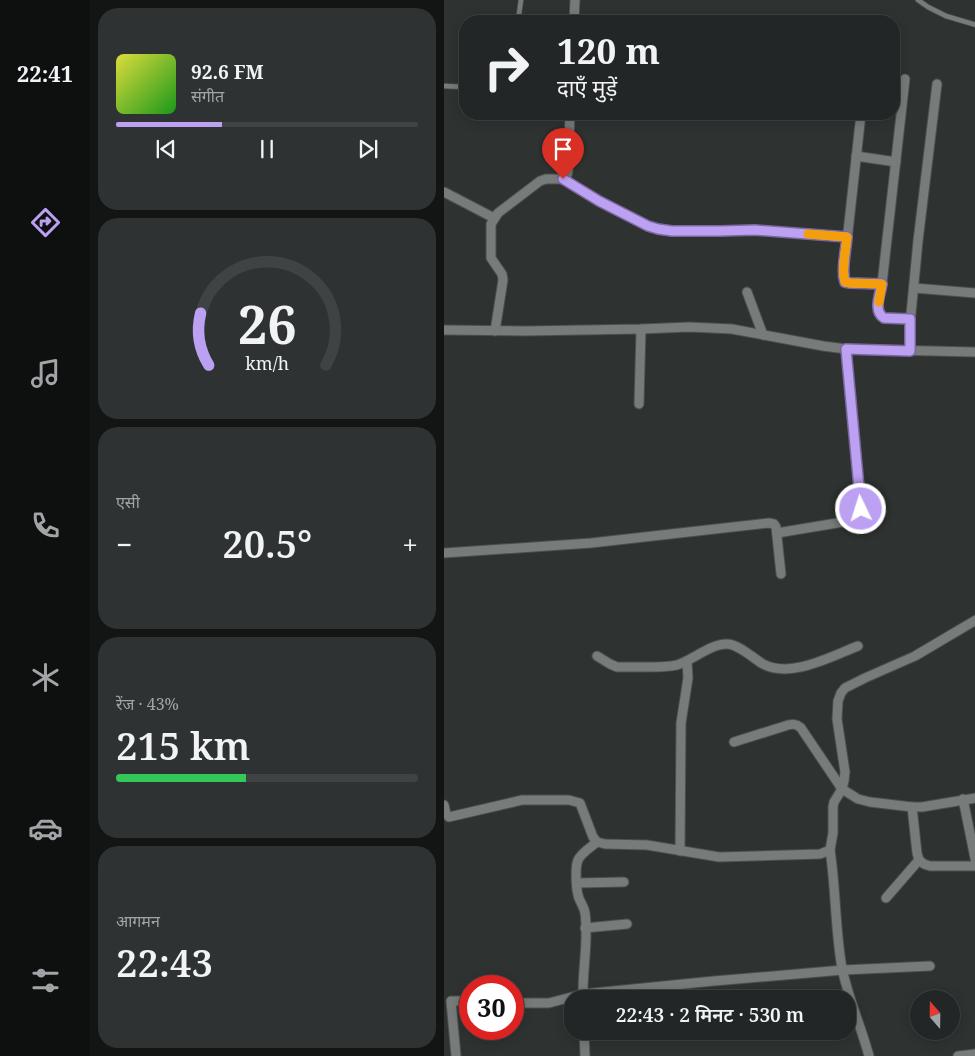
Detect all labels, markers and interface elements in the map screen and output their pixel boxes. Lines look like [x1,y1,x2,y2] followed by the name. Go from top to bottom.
[557,27,660,74] text: 120 m
[474,35,539,100] icon: right
[17,58,73,88] text: 22:41
[191,59,264,85] text: 92.6 FM
[557,72,617,102] text: दाएँ मुड़ें
[191,85,224,107] text: संगीत
[542,128,584,179] pin
[152,135,180,163] icon: previous
[253,135,281,163] icon: pause
[354,135,382,163] icon: next
[549,135,577,163] icon: arrive
[28,205,63,240] icon: directions
[238,288,296,359] text: 26
[245,351,289,375] text: km/h
[28,356,63,391] icon: music
[834,482,886,534] position arrow
[116,491,140,513] text: एसी
[28,508,63,543] icon: phone
[222,517,312,569] text: 20.5°
[116,525,132,563] text: −
[402,525,418,563] text: +
[28,660,63,695] icon: climate
[116,693,179,715] text: रेंज · 43%
[116,719,250,771] text: 215 km
[28,811,63,846] icon: car
[116,910,160,932] text: आगमन
[116,936,213,988] text: 22:43
[28,963,63,998] icon: filters
[459,975,524,1040] speed limit sign: 30
[910,990,960,1040] north arrow
[910,990,960,1040] map controls
[616,1002,804,1028] text: 22:43 · 2 मिनट · 530 m

